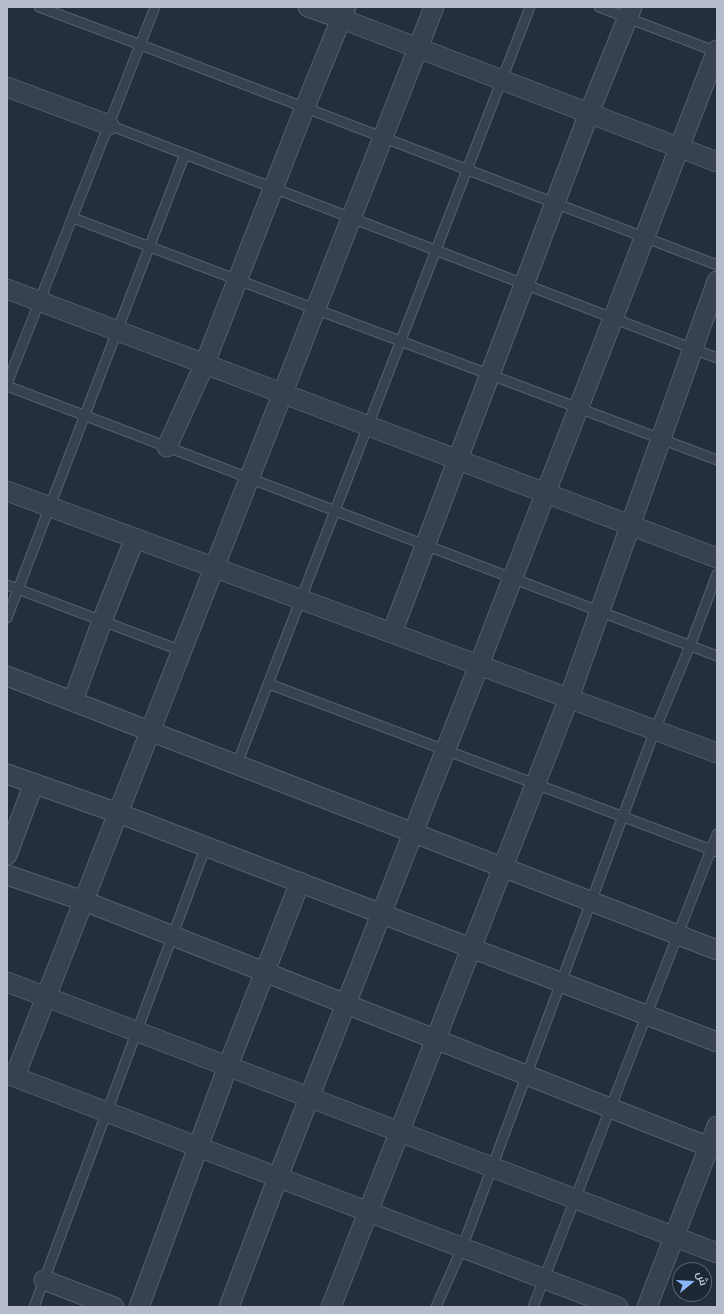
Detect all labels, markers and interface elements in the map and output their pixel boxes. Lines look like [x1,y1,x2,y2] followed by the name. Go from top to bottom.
[672,1262,712,1302] north arrow
[695,1270,710,1287] text: ش

